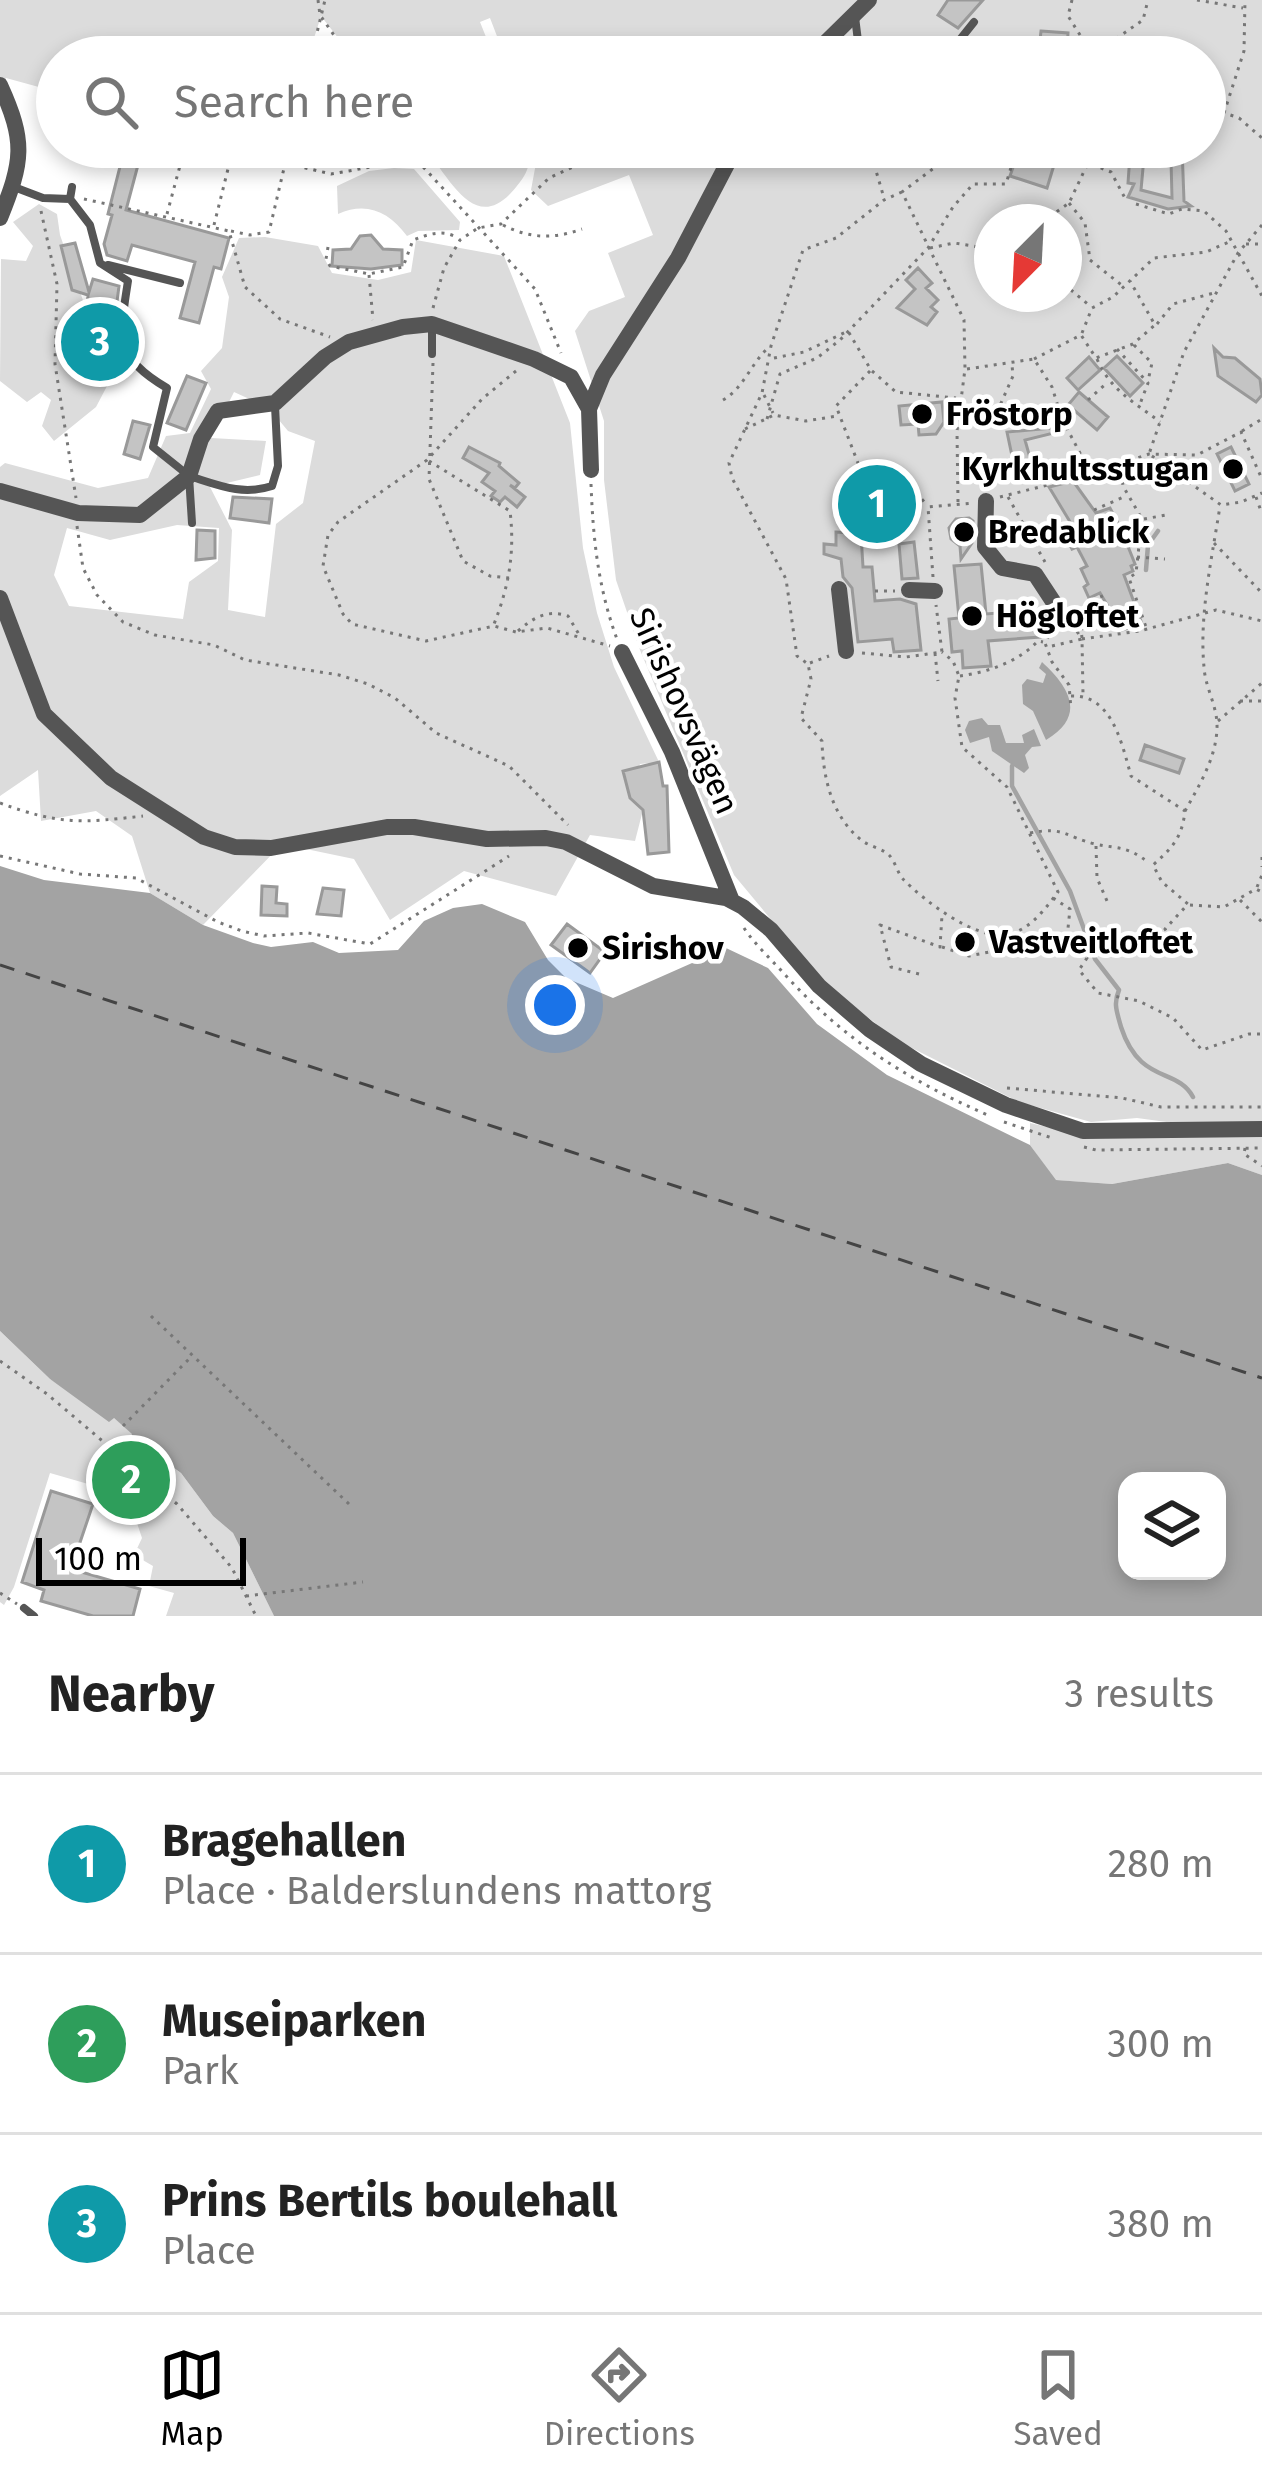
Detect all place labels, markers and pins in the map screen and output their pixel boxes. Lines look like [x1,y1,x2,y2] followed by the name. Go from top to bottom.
[61,297,139,387] pin: 3
[946,394,1073,434] place label: Fröstorp
[909,401,935,427] marker: Fröstorp
[962,449,1209,489] place label: Kyrkhultsstugan
[1220,456,1246,482] marker: Kyrkhultsstugan
[838,459,916,549] pin: 1
[988,512,1150,552] place label: Bredablick
[951,519,977,545] marker: Bredablick
[996,596,1140,636] place label: Högloftet
[959,603,985,629] marker: Högloftet
[988,922,1194,962] place label: Vastveitloftet
[602,928,725,968] place label: Sirishov
[952,929,978,955] marker: Vastveitloftet
[565,935,591,961] marker: Sirishov
[92,1435,170,1525] pin: 2

